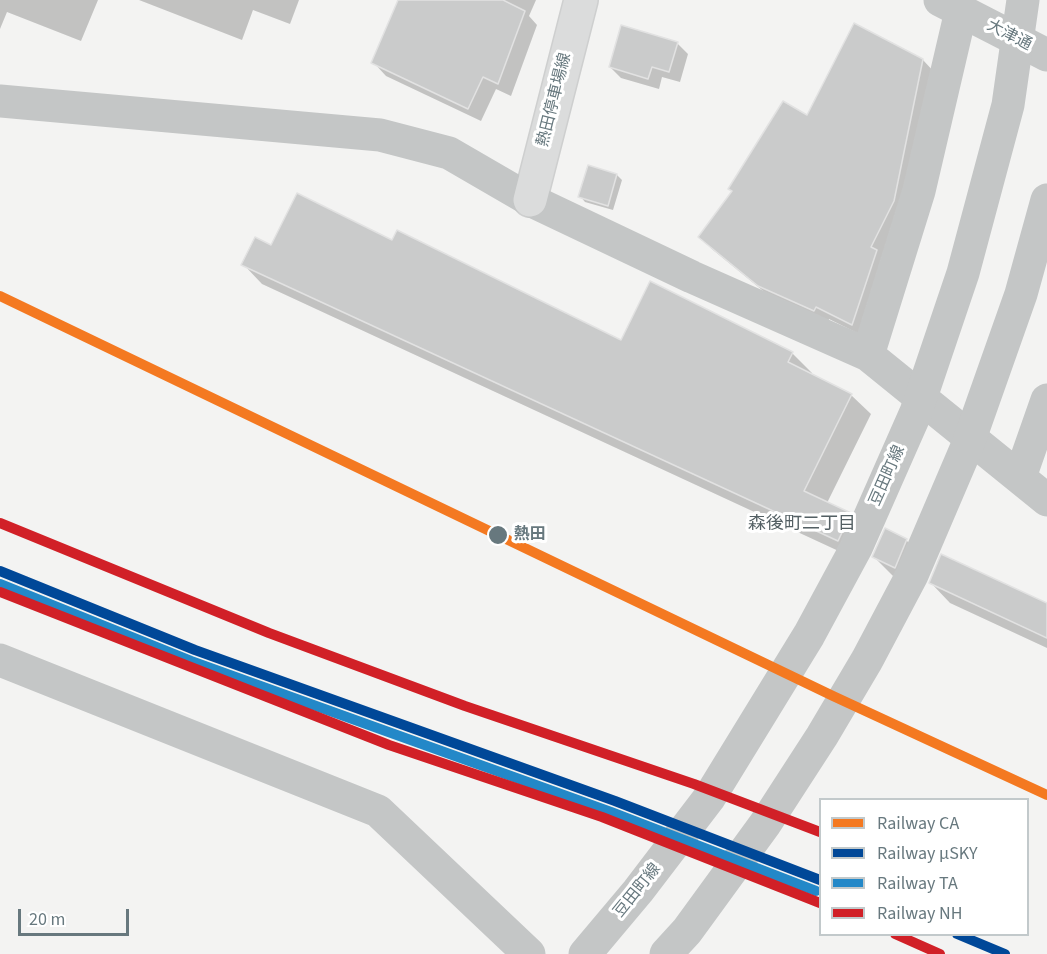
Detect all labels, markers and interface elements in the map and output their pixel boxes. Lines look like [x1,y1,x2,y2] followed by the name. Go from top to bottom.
[983,17,1035,55] street label: 大津通
[534,51,576,149] street label: 熱田停車場線
[866,443,910,509] street label: 豆田町線
[748,514,856,536] district label: 森後町二丁目
[487,524,509,546] marker: 熱田
[514,525,546,545] place label: 熱田
[819,798,1029,936] legend
[877,811,959,836] text: Railway CA
[877,841,978,866] text: Railway μSKY
[610,860,666,922] street label: 豆田町線
[877,871,958,896] text: Railway TA
[21,897,132,935] scale bar
[877,901,963,926] text: Railway NH
[29,907,65,932] text: 20 m

